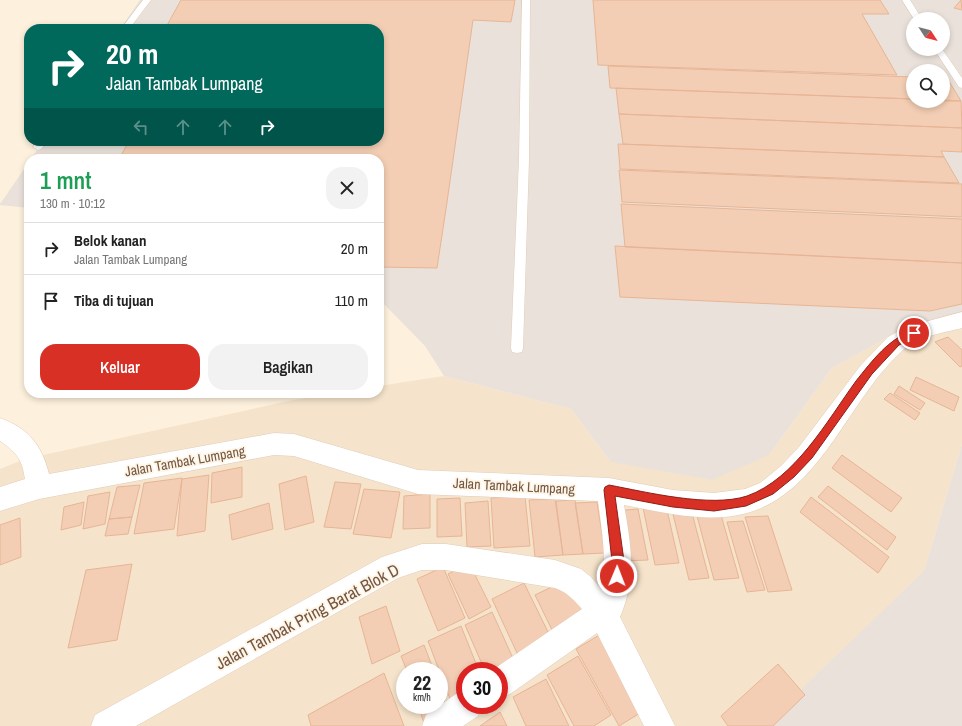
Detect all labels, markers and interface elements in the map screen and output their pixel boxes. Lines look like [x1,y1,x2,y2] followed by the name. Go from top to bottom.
[906,12,950,56] north arrow
[906,12,950,108] map controls
[106,35,158,73] text: 20 m
[40,40,92,92] icon: right
[906,64,950,108] button: search
[106,71,263,96] text: Jalan Tambak Lumpang
[130,116,152,138] icon: left
[172,116,194,138] icon: ahead
[214,116,236,138] icon: ahead
[256,116,278,138] icon: right
[40,164,91,196] text: 1 mnt
[326,167,368,209] button: close
[40,195,105,212] text: 130 m · 10:12
[74,230,146,251] text: Belok kanan
[40,238,62,260] icon: right
[341,238,368,259] text: 20 m
[74,251,187,268] text: Jalan Tambak Lumpang
[40,290,62,312] icon: arrive
[74,290,154,311] text: Tiba di tujuan
[335,290,368,311] text: 110 m
[897,316,931,350] pin
[903,322,925,344] icon: arrive
[40,344,200,390] button: Keluar
[208,344,368,390] button: Bagikan
[123,441,247,480] street label: Jalan Tambak Lumpang
[453,474,576,498] street label: Jalan Tambak Lumpang
[596,555,638,597] position arrow
[211,558,403,674] street label: Jalan Tambak Pring Barat Blok D
[456,662,508,714] speed limit sign: 30
[413,669,431,696] text: 22
[413,691,431,704] text: km/h

